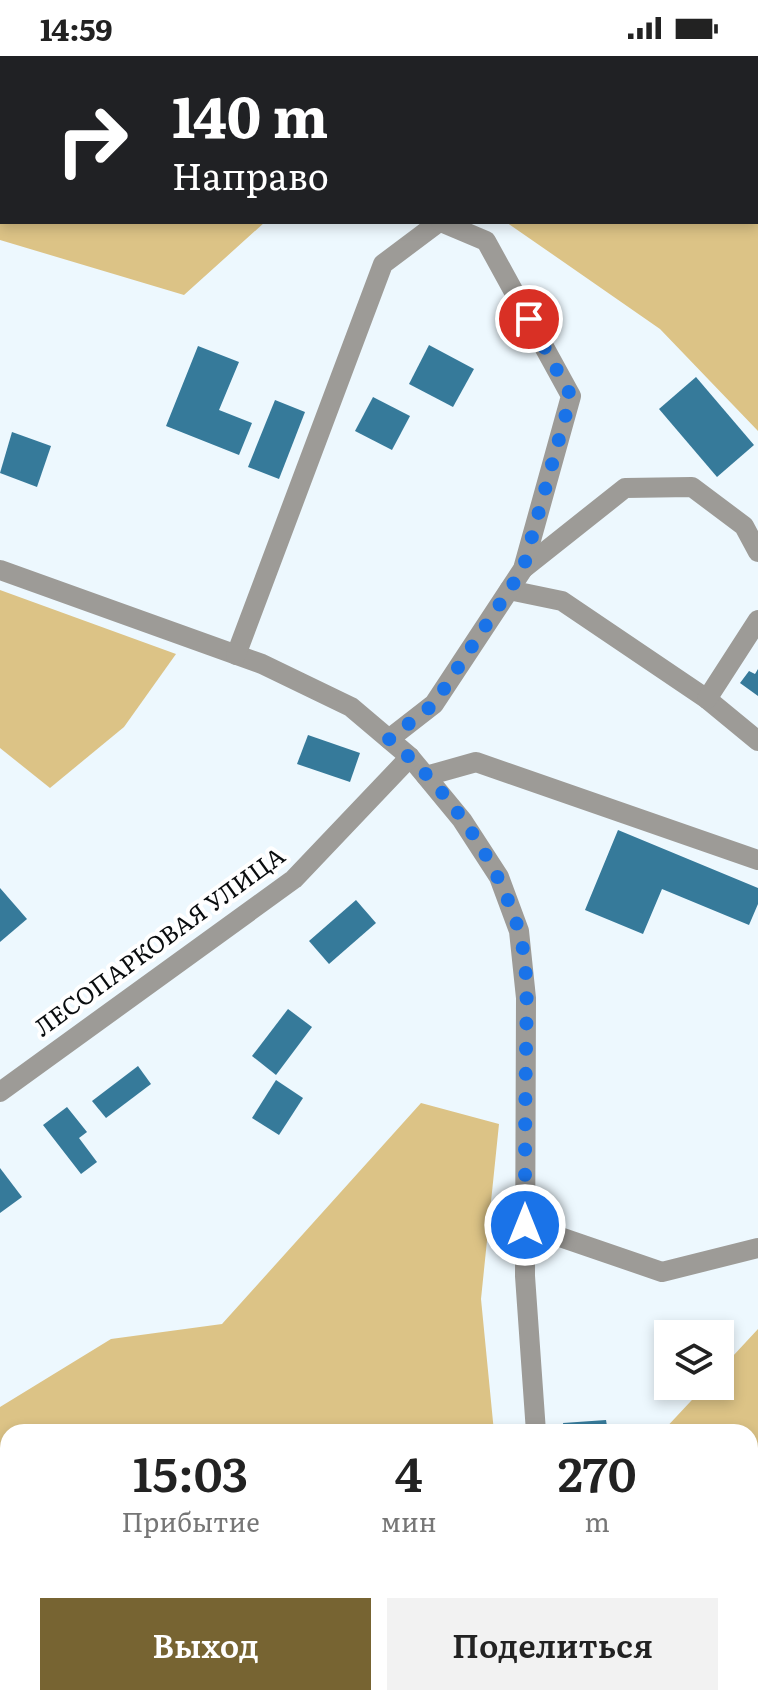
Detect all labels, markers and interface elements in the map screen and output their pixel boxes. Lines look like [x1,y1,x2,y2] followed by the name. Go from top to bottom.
[40,6,113,50] text: 14:59
[172,72,328,155] text: 140 m
[40,88,144,192] icon: right
[172,148,329,201] text: Направо
[495,285,563,353] pin
[507,297,551,341] icon: arrive
[26,837,292,1043] street label: ЛЕСОПАРКОВАЯ УЛИЦА
[483,1183,567,1267] position arrow
[654,1320,734,1400] map controls
[654,1320,734,1400] button: layers
[133,1436,248,1507] text: 15:03
[395,1436,423,1507] text: 4
[558,1436,637,1507] text: 270
[121,1501,260,1540] text: Прибытие
[381,1501,436,1540] text: мин
[585,1501,610,1540] text: m
[40,1598,371,1690] button: Выход
[387,1598,718,1690] button: Поделиться

